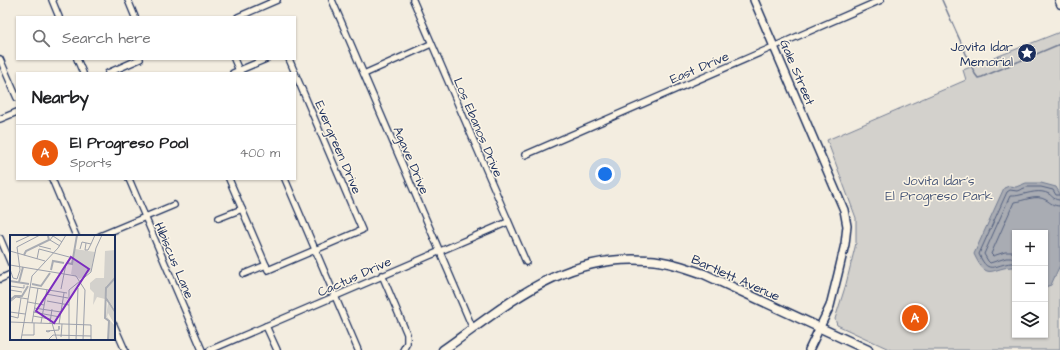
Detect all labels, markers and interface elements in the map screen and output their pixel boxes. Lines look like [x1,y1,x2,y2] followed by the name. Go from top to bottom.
[16,16,296,60] search box
[30,27,52,49] icon: search
[62,28,151,49] text: Search here
[775,37,819,109] street label: Gale Street
[951,38,1013,71] place label: Jovita Idar Memorial
[1016,42,1038,64] place icon: Jovita Idar Memorial
[667,47,732,88] street label: East Drive
[449,75,507,180] street label: Los Ebanos Drive
[32,86,89,110] text: Nearby
[309,98,366,197] street label: Evergreen Drive
[388,124,433,197] street label: Agave Drive
[70,133,188,154] text: El Progreso Pool
[41,144,49,162] text: A
[239,144,280,162] text: 400 m
[70,154,112,172] text: Sports
[595,164,615,184] your location
[885,172,993,206] park label: Jovita Idar's El Progreso Park
[150,219,198,301] street label: Hibiscus Lane
[1012,230,1048,338] map controls
[1012,230,1048,266] button: +
[10,235,115,340] inset map
[688,250,783,306] street label: Bartlett Avenue
[315,253,394,301] street label: Cactus Drive
[1012,266,1048,302] button: −
[1012,302,1048,338] button: layers
[902,303,928,333] pin: A

